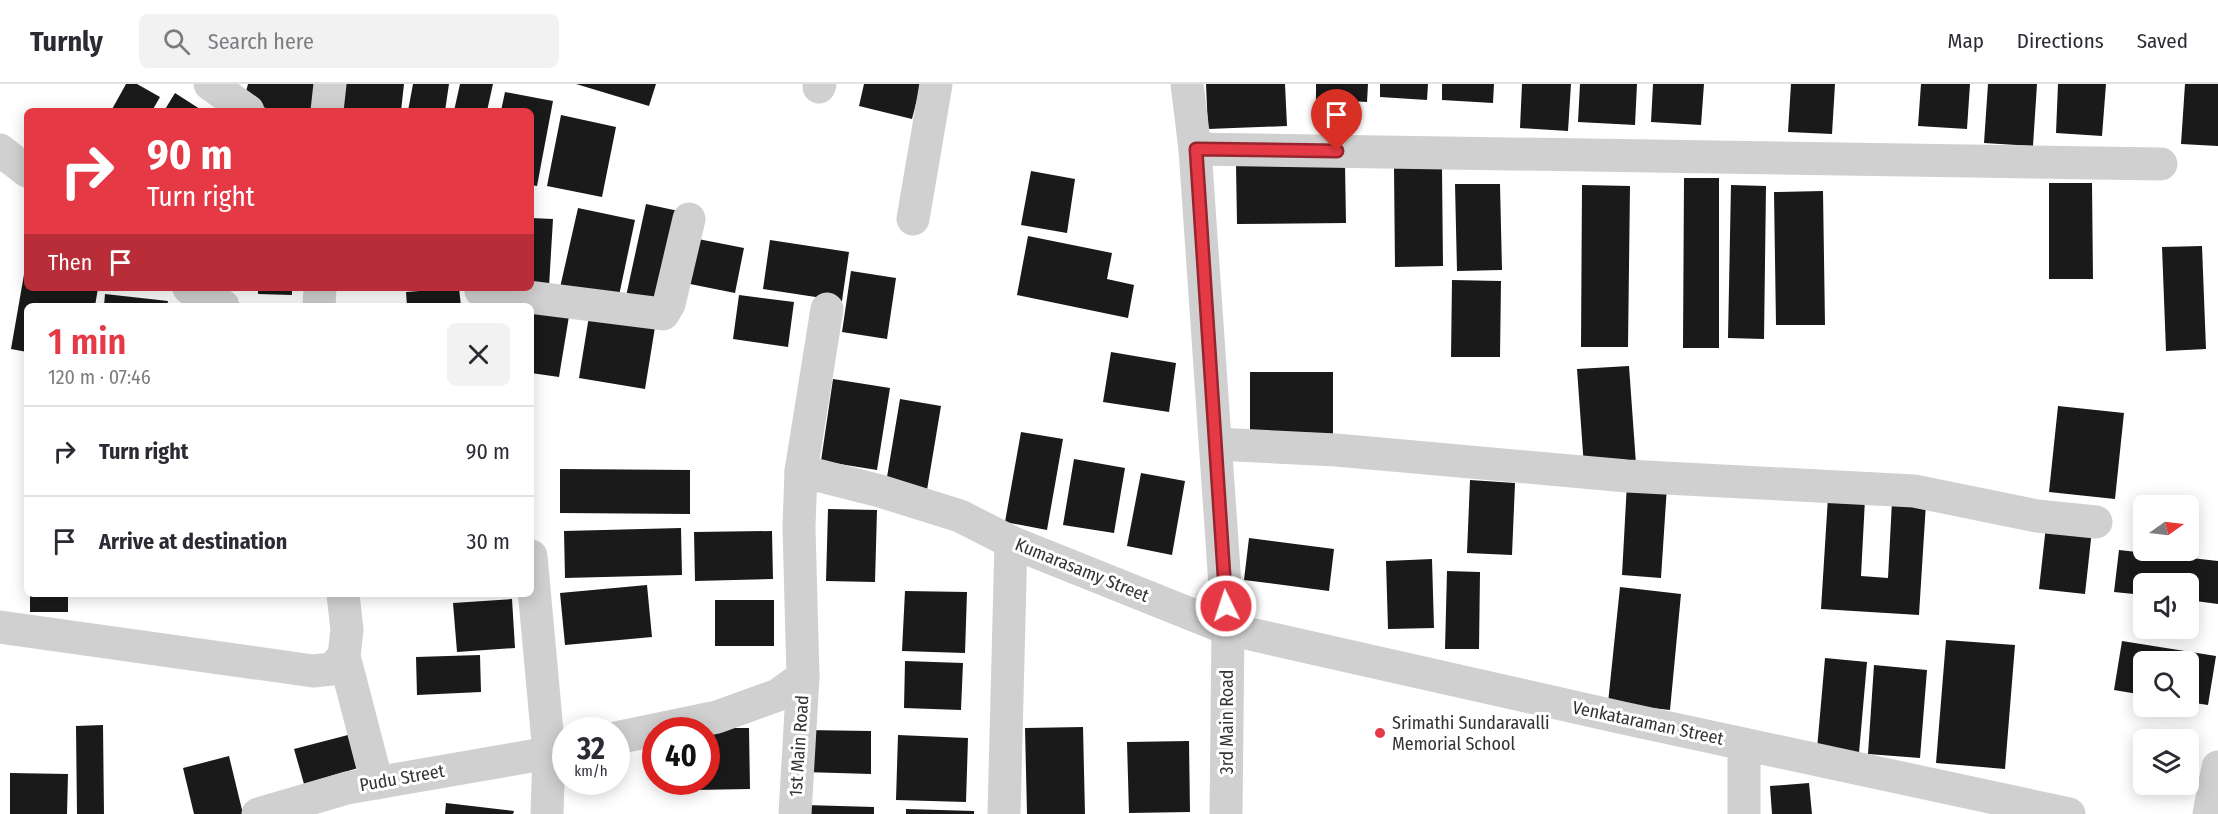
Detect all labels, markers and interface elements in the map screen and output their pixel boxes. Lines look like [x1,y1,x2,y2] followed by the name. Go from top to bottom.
[139,14,559,68] search box
[30,25,103,58] text: Turnly
[160,25,193,58] icon: search
[208,28,314,55] text: Search here
[1947,28,1984,54] text: Map
[2017,28,2104,54] text: Directions
[2137,28,2188,54] text: Saved
[1311,89,1362,151] pin
[1320,98,1353,131] icon: arrive
[147,130,232,180] text: 90 m
[48,132,126,210] icon: right
[147,181,255,213] text: Turn right
[104,246,137,279] icon: arrive
[48,249,92,276] text: Then
[48,320,126,364] text: 1 min
[447,323,510,386] button: close
[48,365,151,389] text: 120 m · 07:46
[48,435,81,468] icon: right
[99,438,188,465] text: Turn right
[466,438,510,465] text: 90 m
[2133,495,2199,561] north arrow
[2133,495,2199,795] map controls
[48,525,81,558] icon: arrive
[99,528,287,555] text: Arrive at destination
[467,528,510,555] text: 30 m
[1012,533,1152,607] street label: Kumarasamy Street
[2133,573,2199,639] button: sound
[1194,574,1258,638] position arrow
[2133,651,2199,717] button: search
[1216,670,1238,774] street label: 3rd Main Road
[784,694,814,798] street label: 1st Main Road
[1570,696,1726,750] street label: Venkataraman Street
[1392,712,1550,755] place label: Srimathi Sundaravalli Memorial School
[642,717,720,795] speed limit sign: 40
[1373,726,1387,740] marker: Srimathi Sundaravalli Memorial School
[2133,729,2199,795] button: layers
[577,731,605,767] text: 32
[358,760,446,796] street label: Pudu Street
[574,762,608,780] text: km/h

